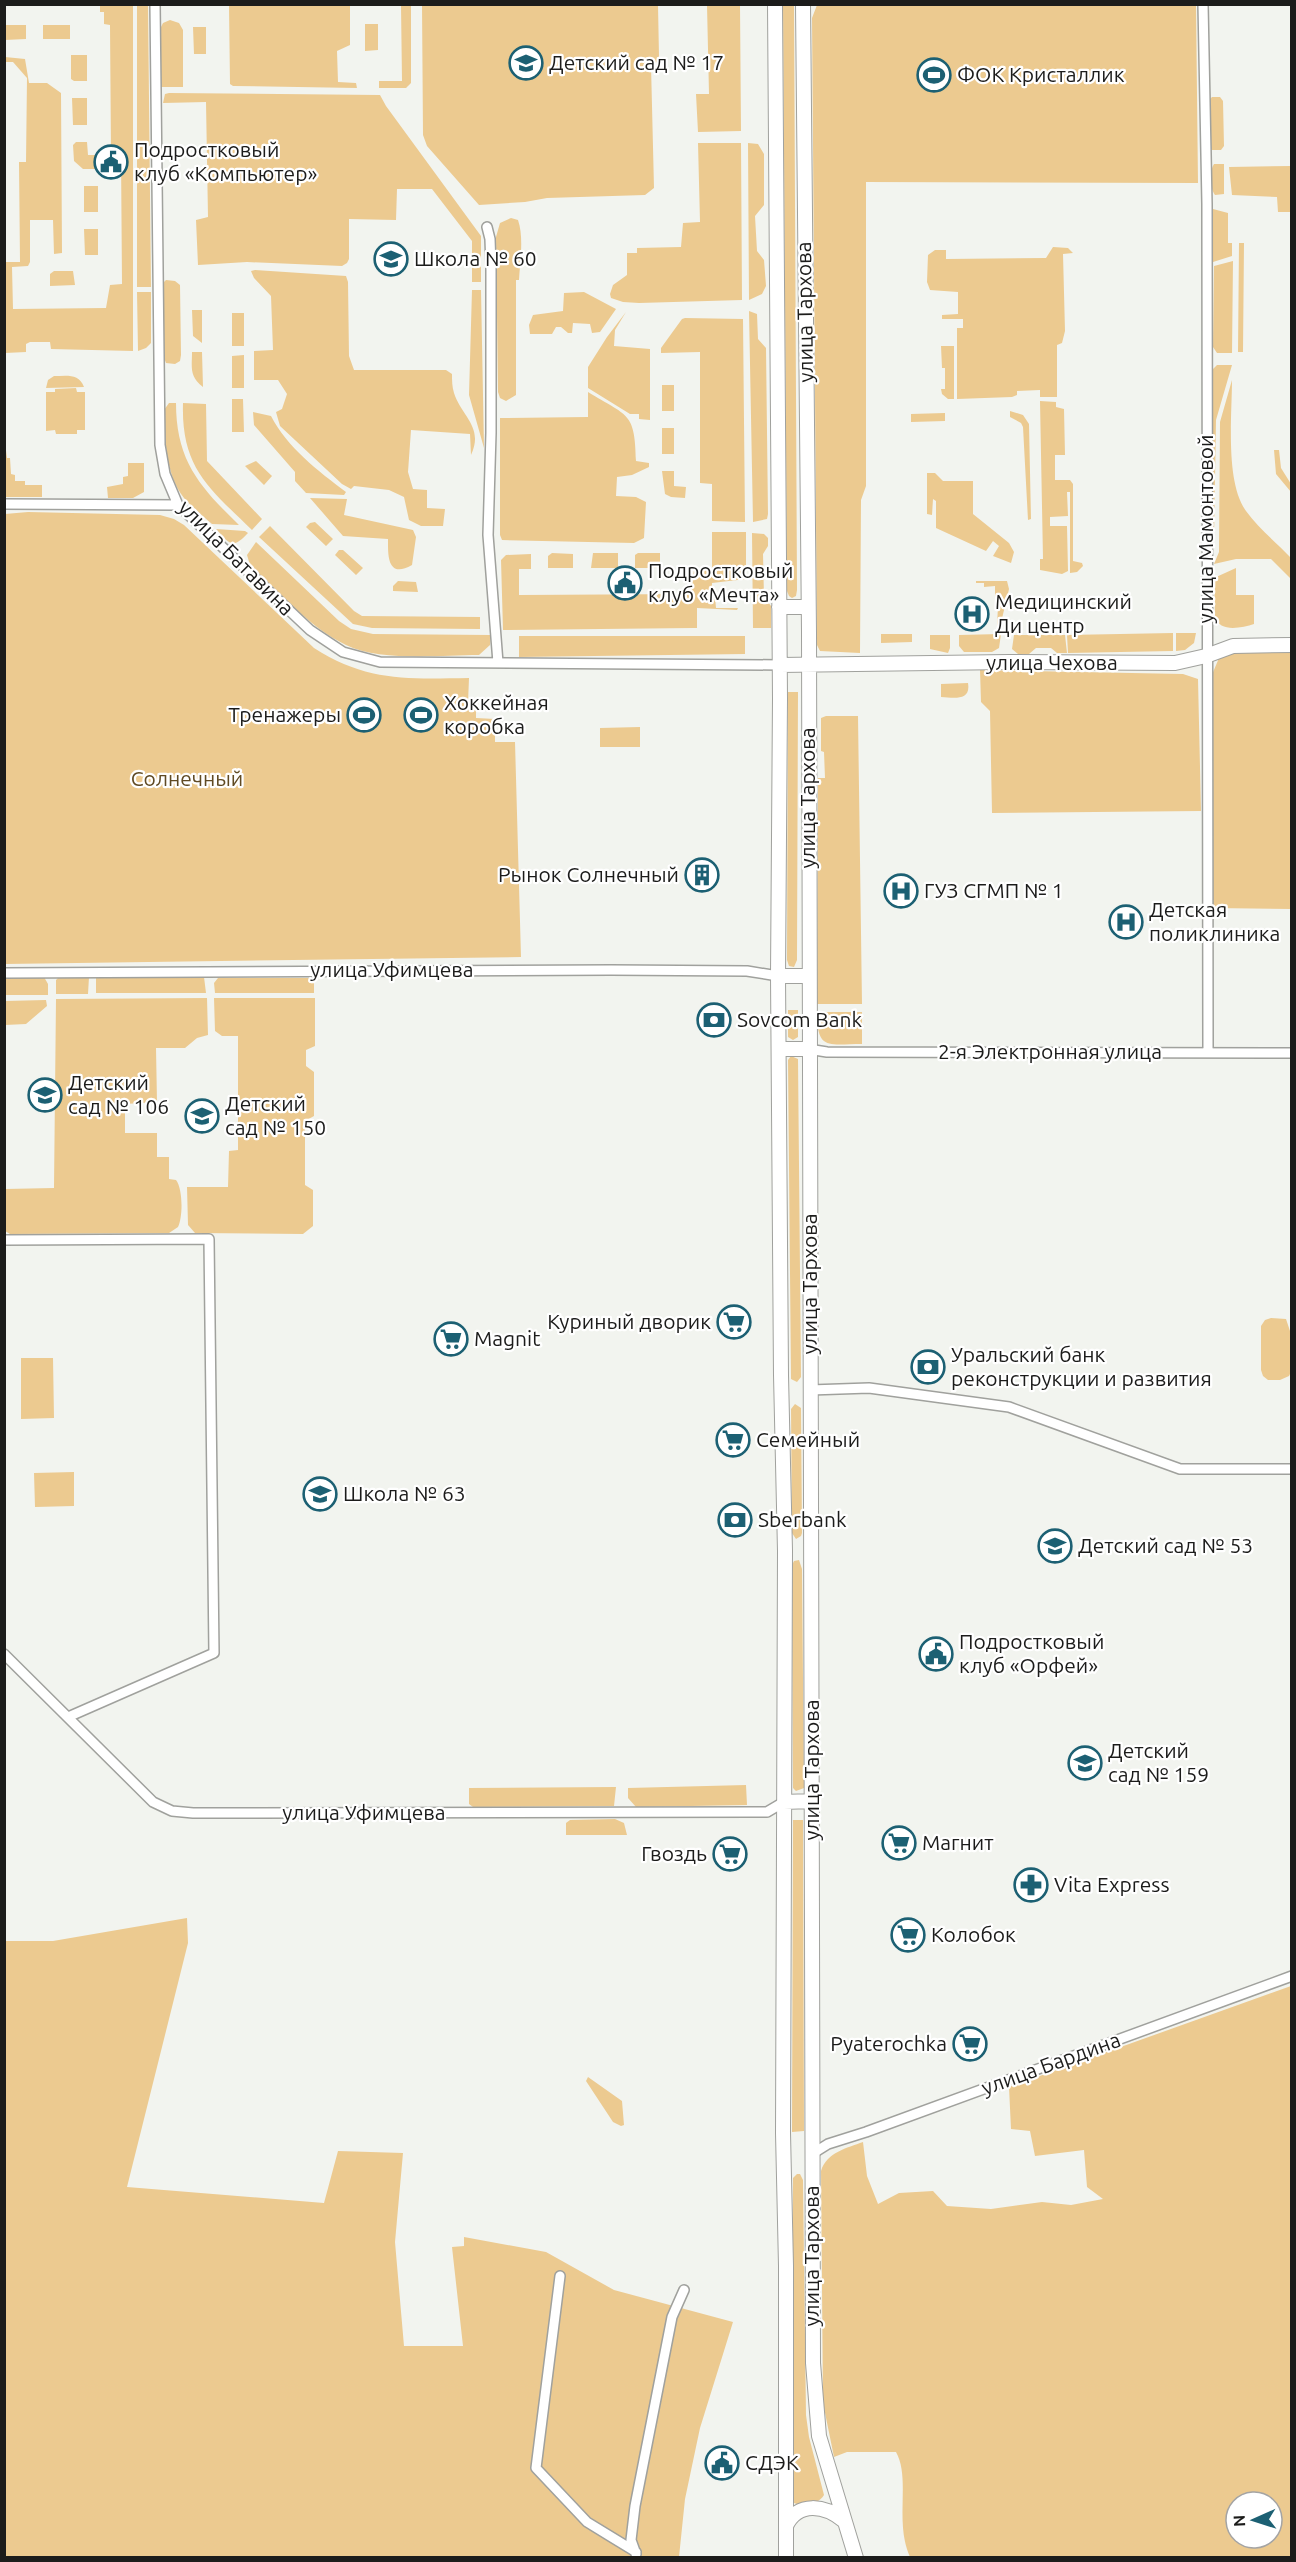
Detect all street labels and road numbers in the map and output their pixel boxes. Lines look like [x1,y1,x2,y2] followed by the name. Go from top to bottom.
[791,241,817,383] street label: улица Тархова
[1193,434,1217,624] street label: улица Мамонтовой
[174,495,299,620] street label: улица Батавина
[986,650,1118,674] street label: улица Чехова
[795,727,819,869] street label: улица Тархова
[310,957,474,981] street label: улица Уфимцева
[938,1039,1162,1063] street label: 2-я Электронная улица
[797,1213,821,1355] street label: улица Тархова
[799,1699,823,1841] street label: улица Тархова
[282,1800,446,1824] street label: улица Уфимцева
[978,2027,1123,2099] street label: улица Бардина
[799,2185,823,2327] street label: улица Тархова

